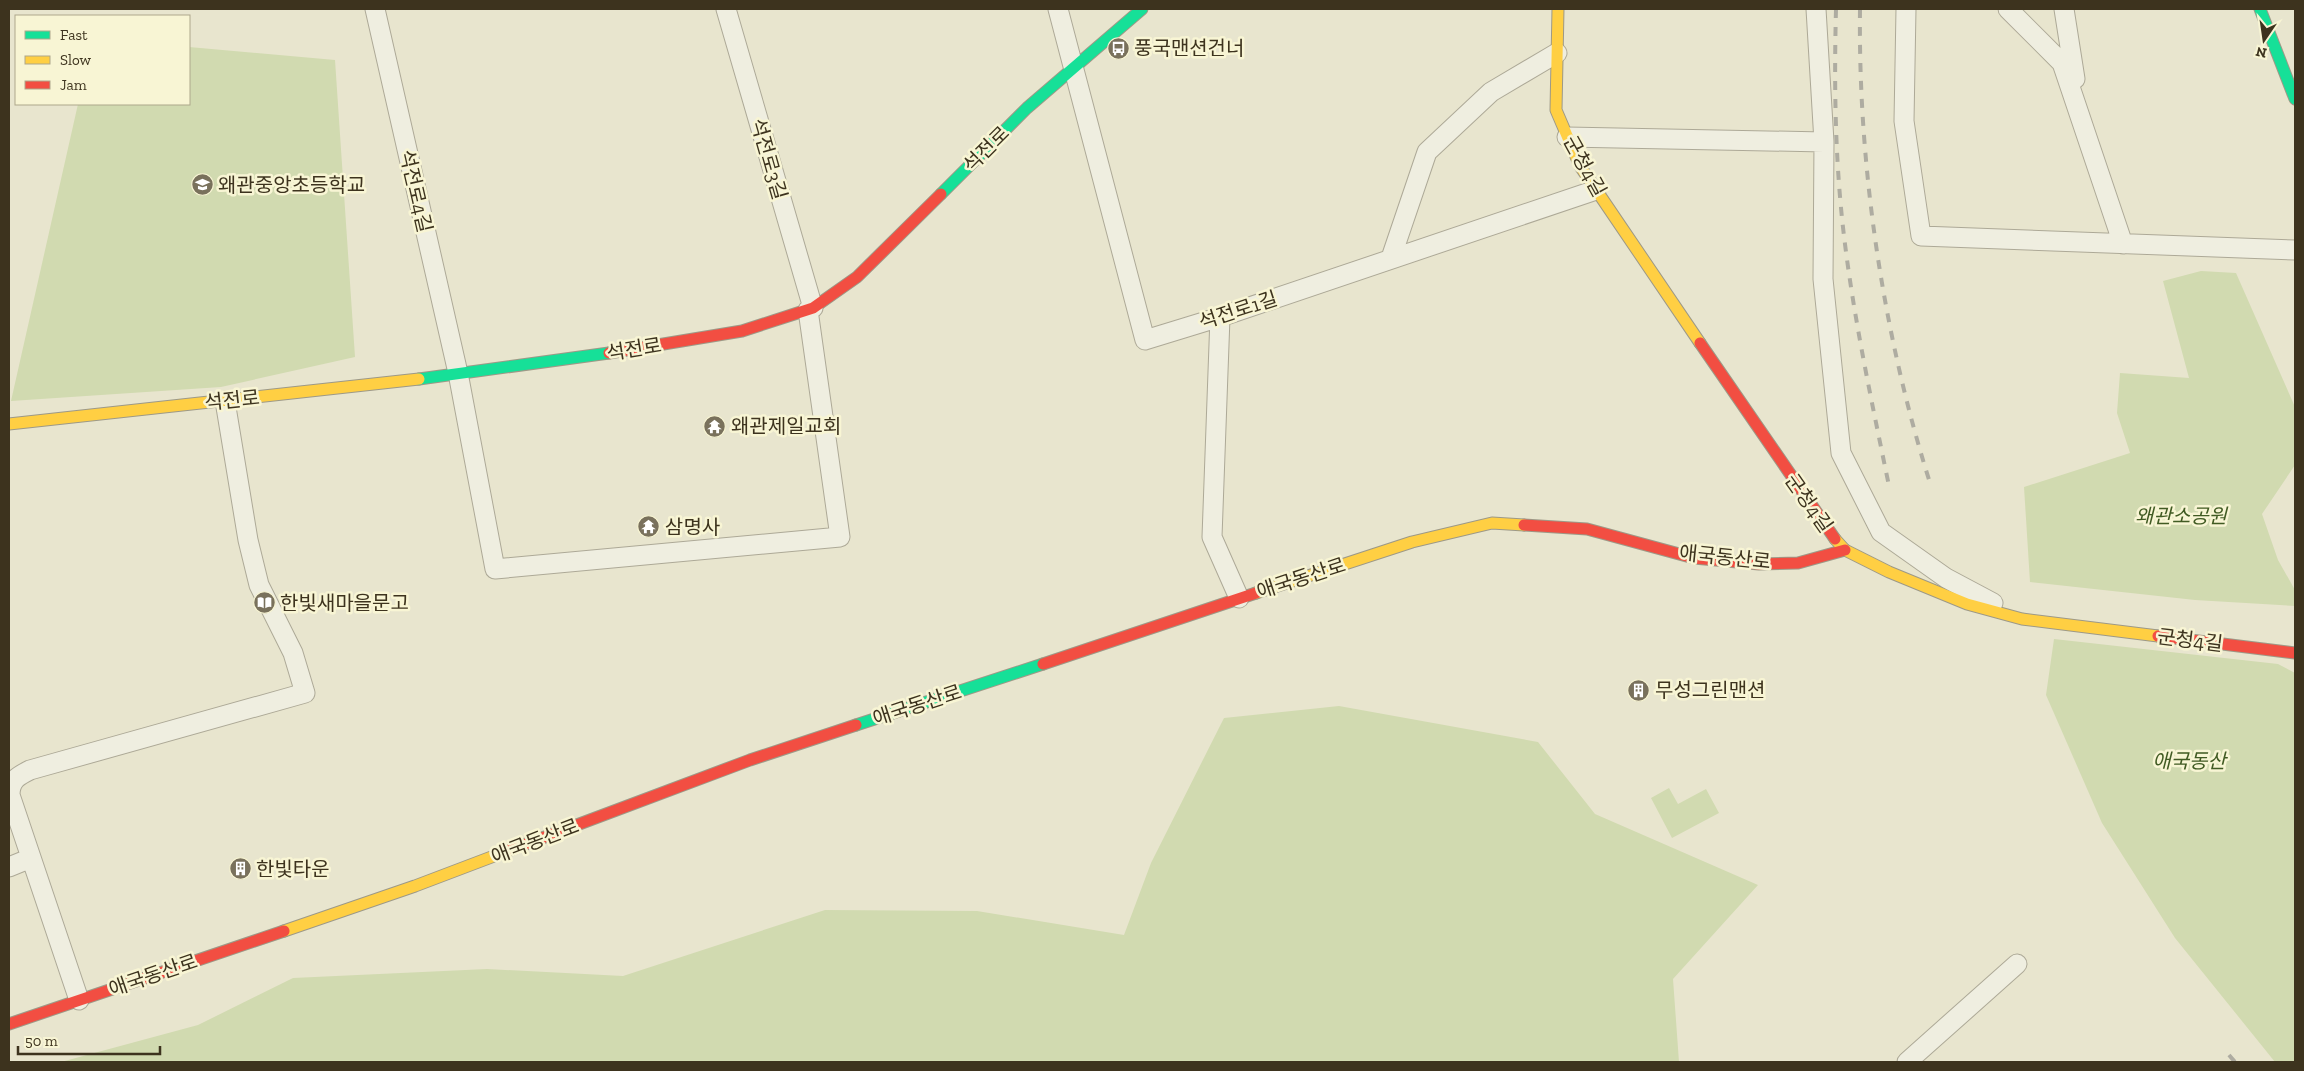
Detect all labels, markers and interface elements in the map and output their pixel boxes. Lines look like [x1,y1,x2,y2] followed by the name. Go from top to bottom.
[15,15,190,105] legend
[2239,15,2289,65] north arrow
[60,26,88,44] text: Fast
[1106,36,1130,60] bus stop icon: 풍국맨션건너
[1134,36,1244,60] place label: 풍국맨션건너
[2254,43,2268,62] text: N
[60,51,92,69] text: Slow
[60,76,87,94] text: Jam
[746,116,792,202] street label: 석전로3길
[958,121,1014,177] street label: 석전로
[1559,131,1611,201] street label: 군청4길
[395,147,437,235] street label: 석전로4길
[190,173,214,197] school or university icon: 왜관중앙초등학교
[218,173,365,197] place label: 왜관중앙초등학교
[1196,286,1280,334] street label: 석전로1길
[605,333,663,365] street label: 석전로
[203,385,261,415] street label: 석전로
[703,414,727,438] temple icon: 왜관제일교회
[731,414,841,438] place label: 왜관제일교회
[1780,469,1838,537] street label: 군청4길
[2135,504,2229,528] park label: 왜관소공원
[637,515,661,539] temple icon: 삼명사
[665,515,720,539] place label: 삼명사
[1678,540,1772,574] street label: 애국동산로
[1254,552,1348,604] street label: 애국동산로
[252,591,276,615] library icon: 한빛새마을문고
[280,591,409,615] place label: 한빛새마을문고
[2156,624,2224,656] street label: 군청4길
[1627,678,1651,702] building icon: 무성그린맨션
[1655,678,1765,702] place label: 무성그린맨션
[870,679,964,731] street label: 애국동산로
[2152,749,2228,773] park label: 애국동산
[488,813,582,869] street label: 애국동산로
[228,857,252,881] building icon: 한빛타운
[256,857,330,881] place label: 한빛타운
[106,949,200,1001] street label: 애국동산로
[18,1024,160,1056] scale bar
[25,1032,58,1050] text: 50 m

